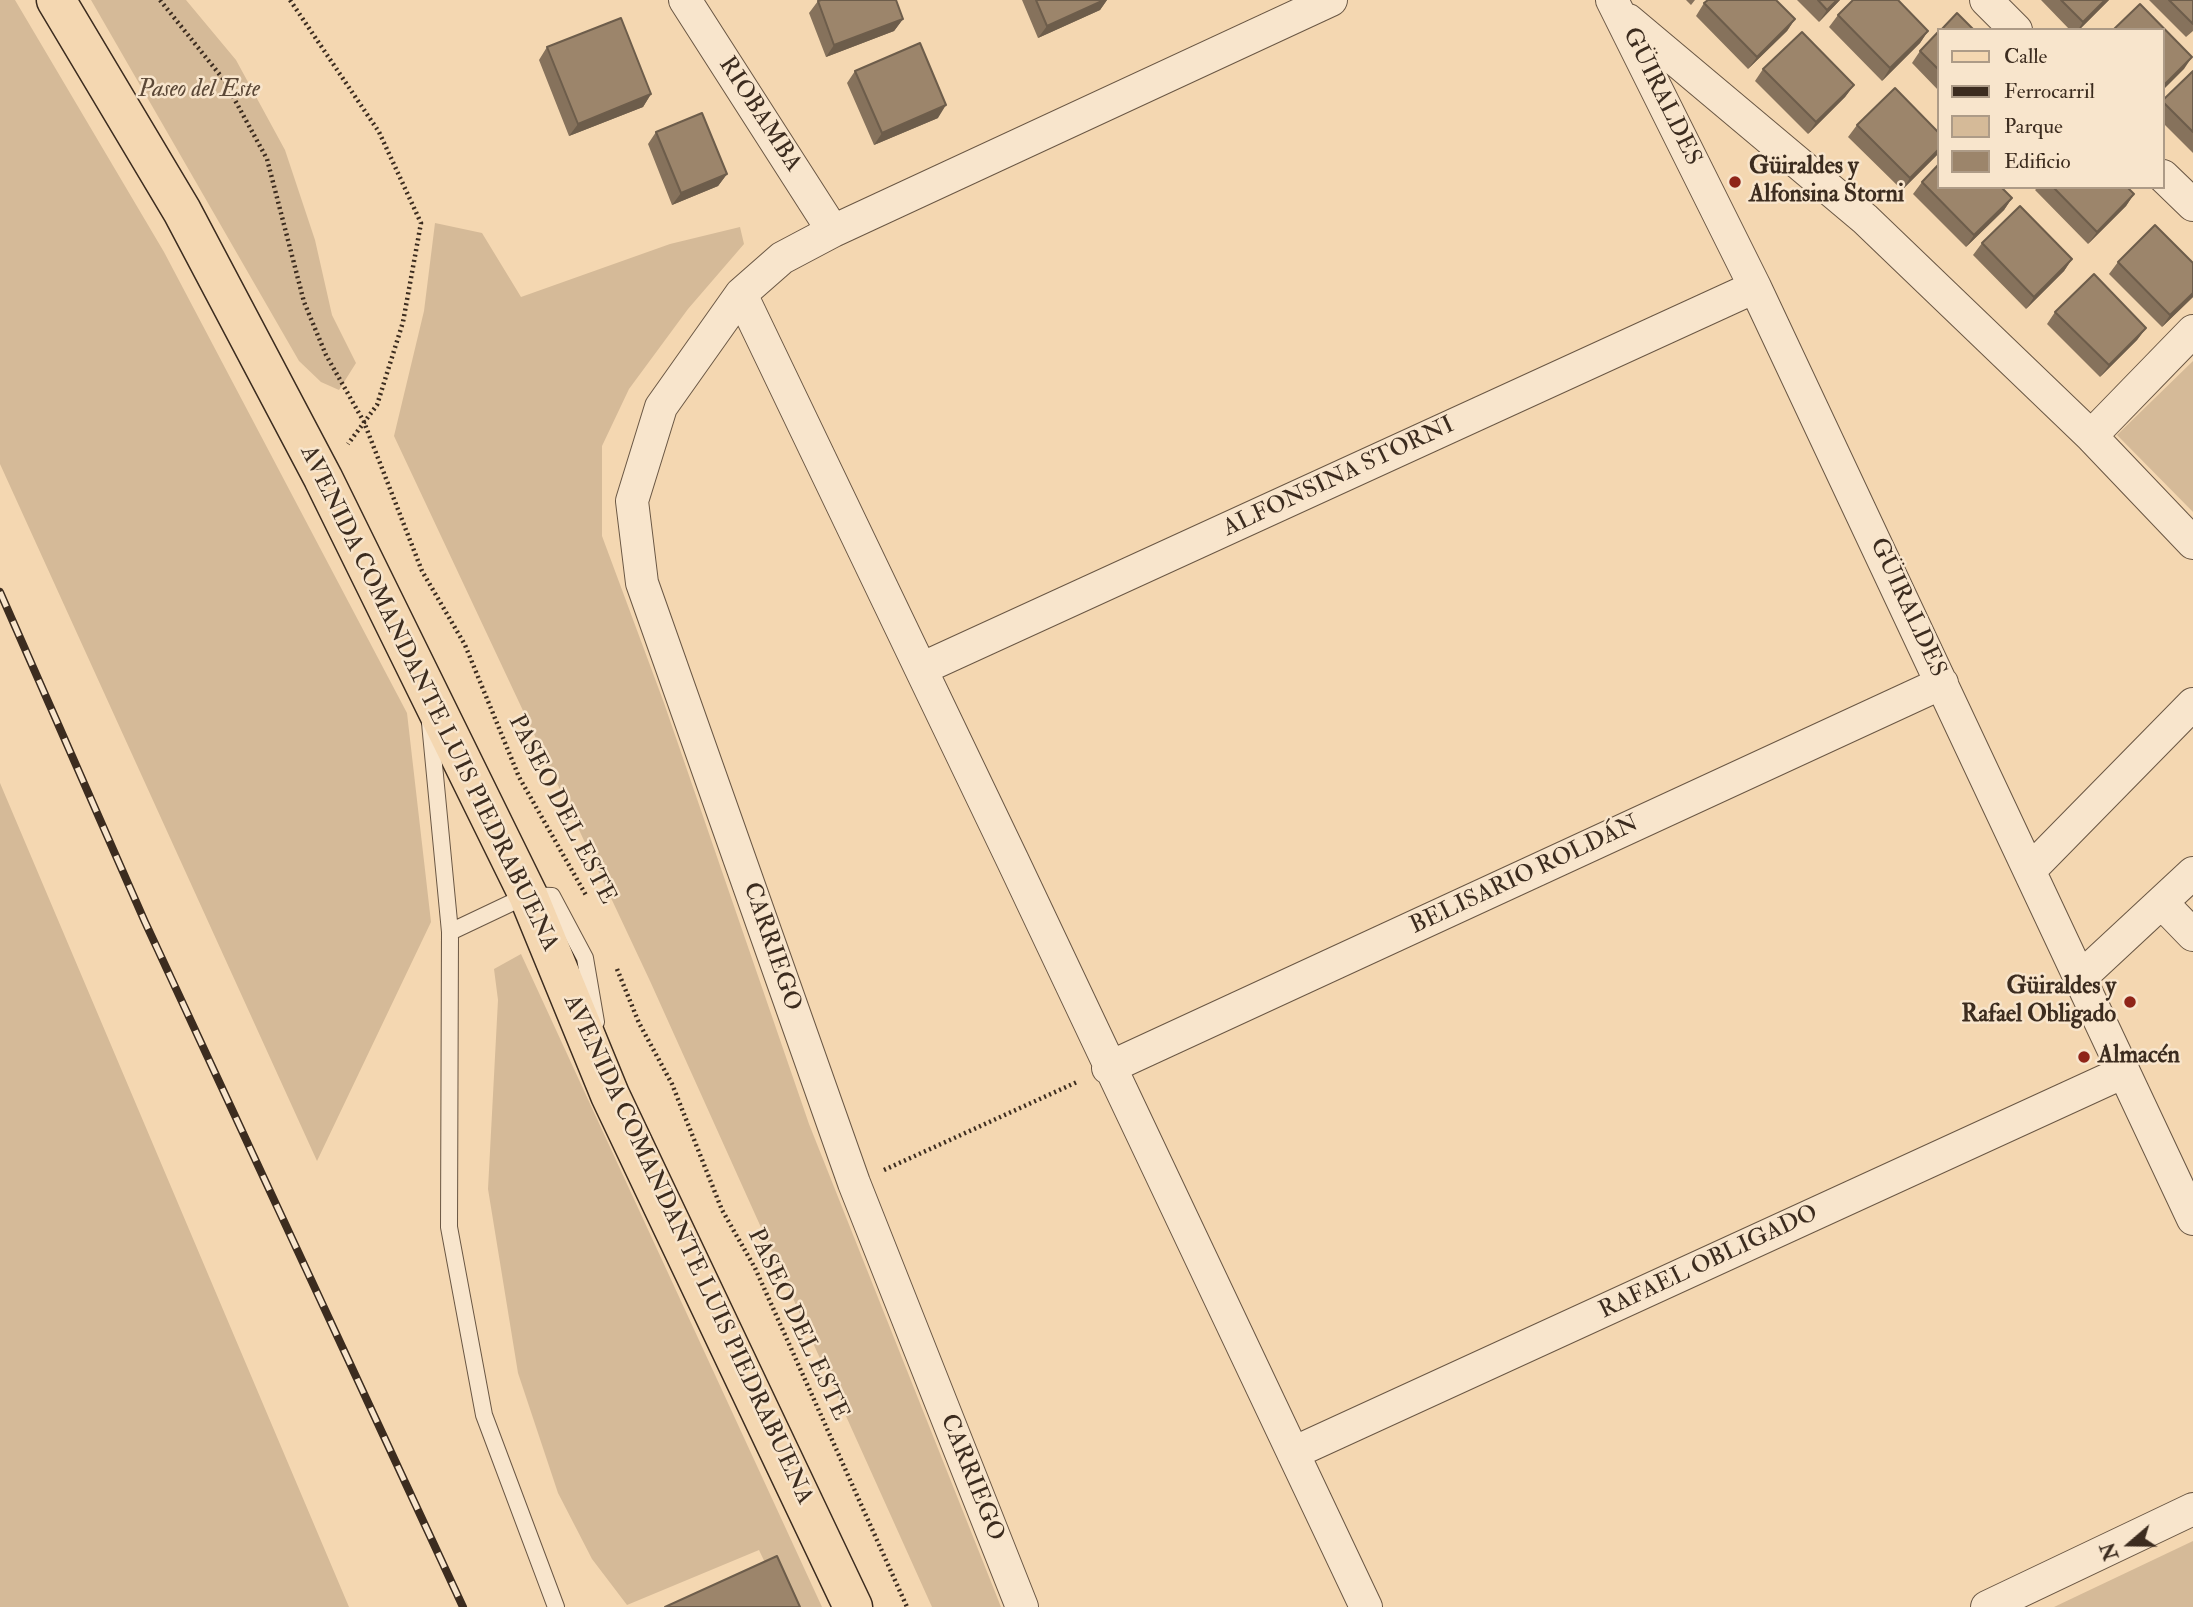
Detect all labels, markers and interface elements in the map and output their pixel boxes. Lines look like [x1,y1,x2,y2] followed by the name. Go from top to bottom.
[1615,23,1707,171] street label: GÜIRALDES
[1938,28,2165,189] legend
[2004,43,2047,70] text: Calle
[711,52,807,178] street label: RIOBAMBA
[138,77,260,105] park label: Paseo del Este
[2004,78,2095,105] text: Ferrocarril
[2004,113,2063,140] text: Parque
[2004,148,2071,175] text: Edificio
[1749,154,1904,210] place label: Güiraldes y Alfonsina Storni
[1727,174,1743,190] marker: Güiraldes y Alfonsina Storni
[1219,412,1459,544] street label: ALFONSINA STORNI
[293,442,563,956] street label: AVENIDA COMANDANTE LUIS PIEDRABUENA
[1862,534,1952,682] street label: GÜIRALDES
[501,711,621,909] street label: PASEO DEL ESTE
[1406,810,1644,942] street label: BELISARIO ROLDÁN
[736,879,806,1015] street label: CARRIEGO
[1961,974,2116,1030] place label: Güiraldes y Rafael Obligado
[556,991,818,1509] street label: AVENIDA COMANDANTE LUIS PIEDRABUENA
[2122,994,2138,1010] marker: Güiraldes y Rafael Obligado
[2098,1043,2180,1071] place label: Almacén
[2076,1049,2092,1065] marker: Almacén
[1595,1200,1823,1326] street label: RAFAEL OBLIGADO
[740,1224,854,1426] street label: PASEO DEL ESTE
[933,1411,1009,1545] street label: CARRIEGO
[2095,1509,2165,1579] north arrow
[2096,1539,2124,1563] text: N

